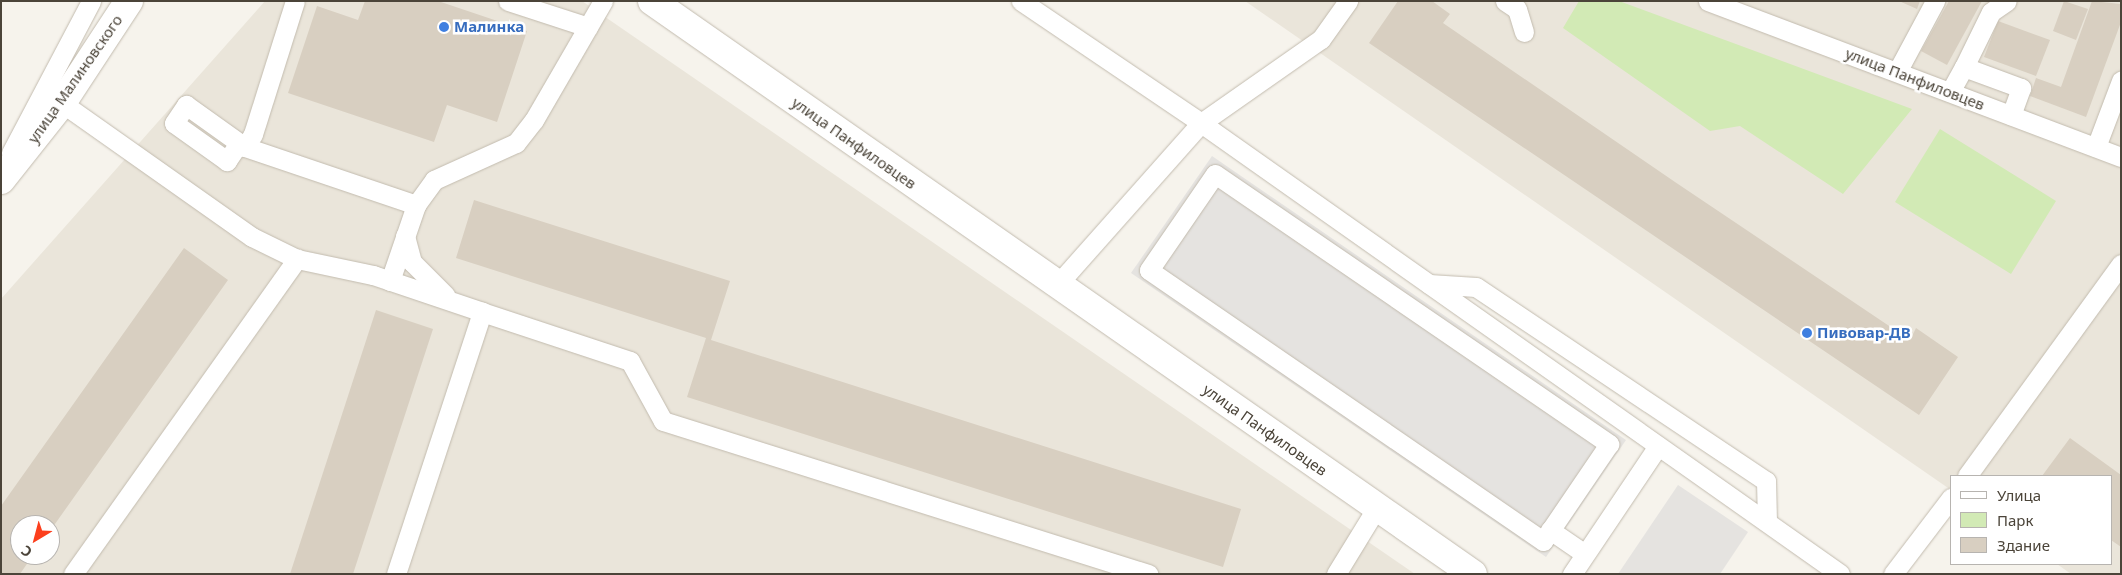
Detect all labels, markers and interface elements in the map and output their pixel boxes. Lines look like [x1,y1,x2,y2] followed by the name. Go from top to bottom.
[24,11,126,147] street label: улица Малиновского
[454,18,524,36] place label: Малинка
[438,21,450,33] marker: Малинка
[1843,44,1987,114] street label: улица Панфиловцев
[788,93,920,193] street label: улица Панфиловцев
[1817,324,1911,342] place label: Пивовар-ДВ
[1801,327,1813,339] marker: Пивовар-ДВ
[1199,380,1331,480] street label: улица Панфиловцев
[1950,475,2112,565] legend
[1997,485,2041,505] text: Улица
[1997,510,2033,530] text: Парк
[10,515,60,565] north arrow
[1997,535,2050,555] text: Здание
[17,541,36,562] text: С

